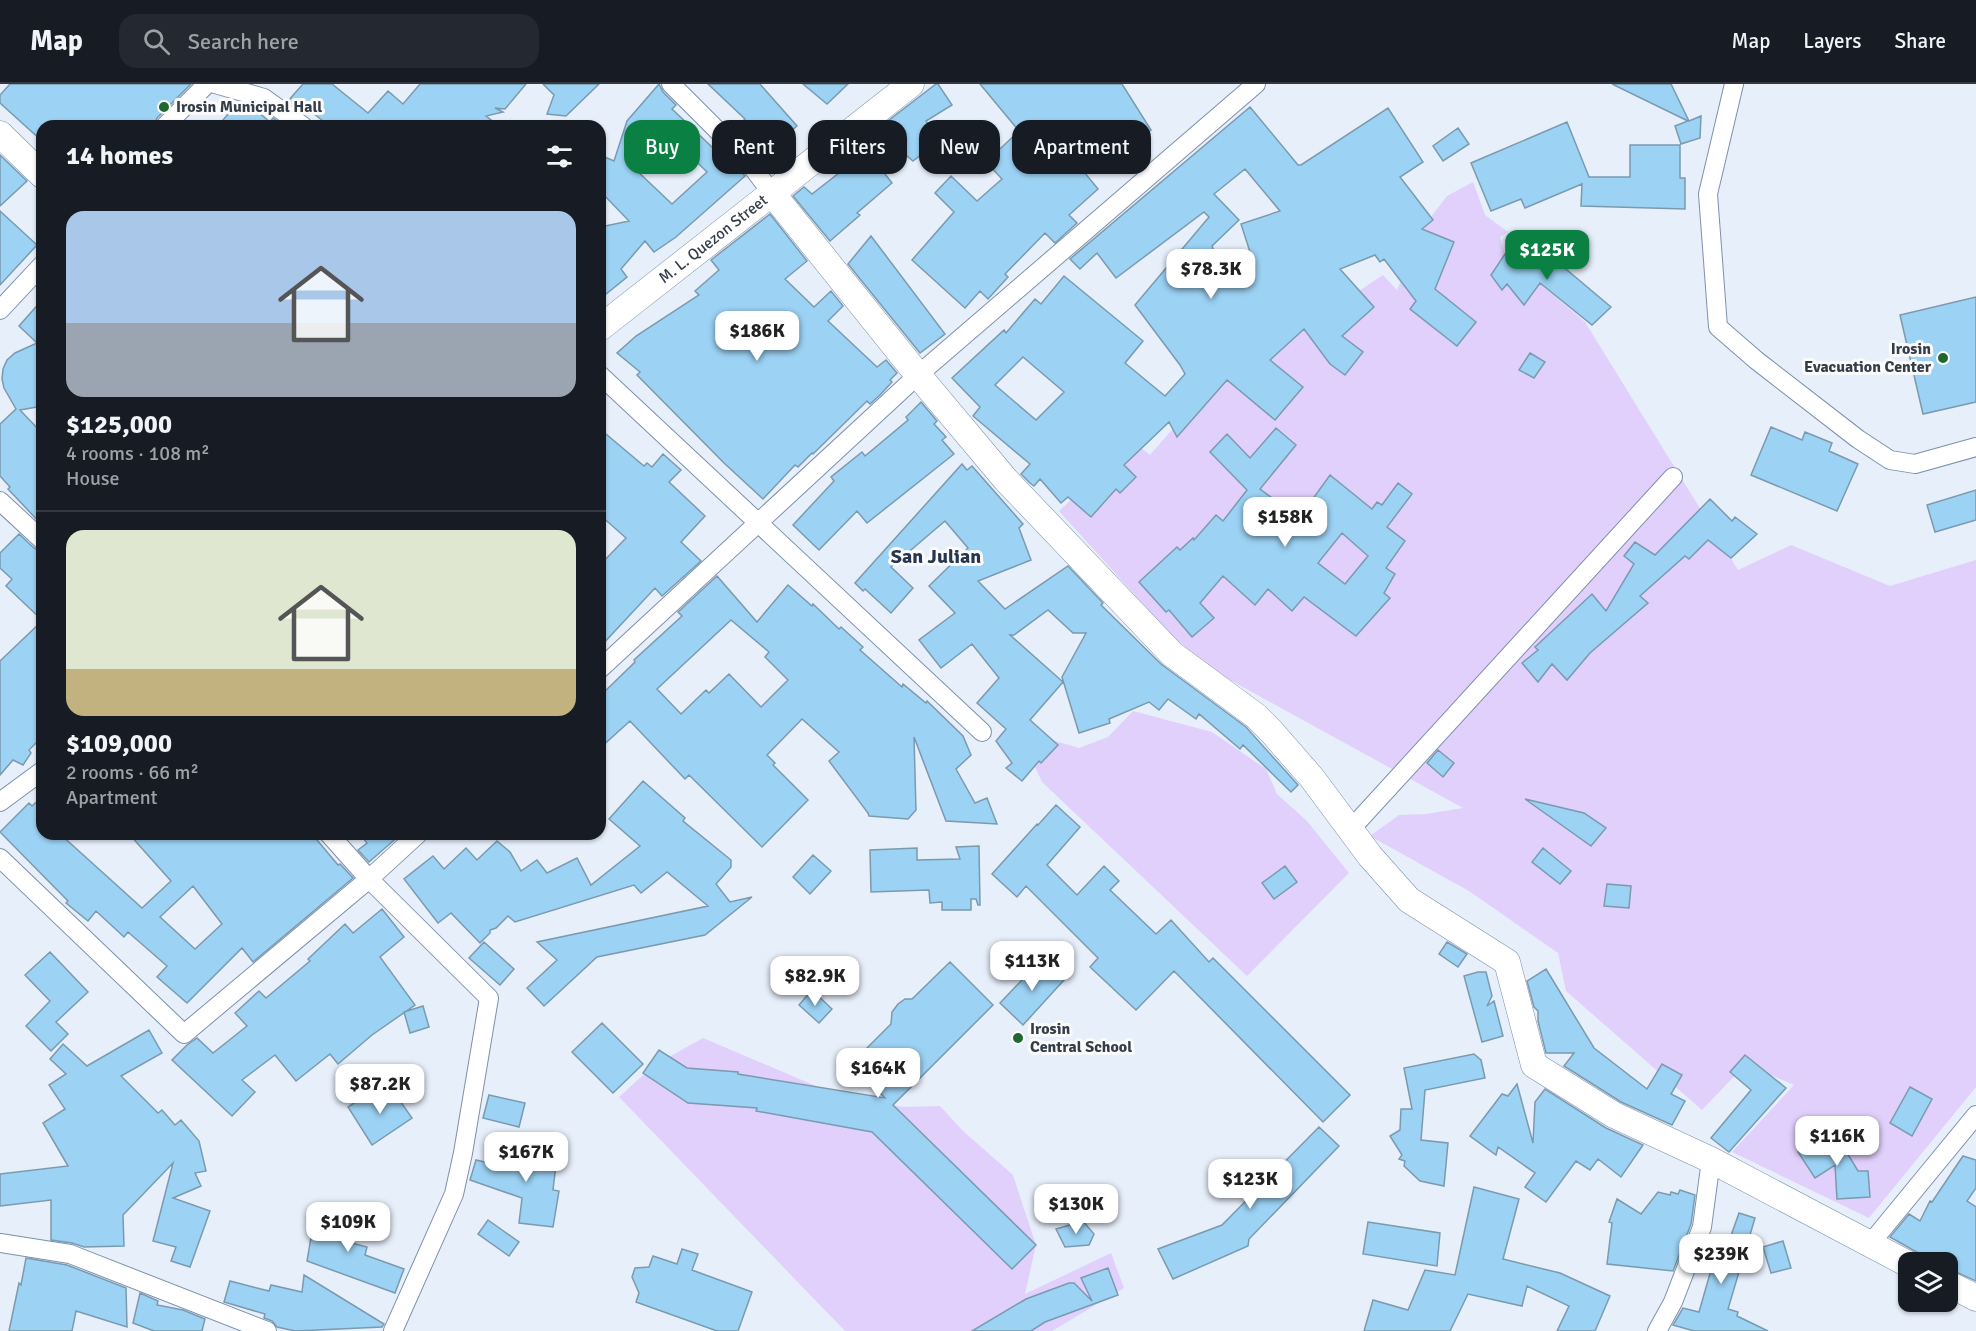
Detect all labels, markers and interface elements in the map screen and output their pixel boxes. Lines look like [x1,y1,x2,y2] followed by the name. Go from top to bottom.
[119,14,539,68] search box
[30,24,83,58] text: Map
[140,25,173,58] icon: search
[188,28,299,55] text: Search here
[1732,28,1770,54] text: Map
[1803,28,1861,54] text: Layers
[1894,28,1946,54] text: Share
[176,97,322,117] place label: Irosin Municipal Hall
[157,100,171,114] marker: Irosin Municipal Hall
[624,120,700,174] chip: Buy
[712,120,796,174] chip: Rent
[808,120,907,174] chip: Filters
[919,120,1000,174] chip: New
[1012,120,1151,174] chip: Apartment
[66,140,173,172] text: 14 homes
[543,140,576,173] icon: filters
[655,190,772,288] street label: M. L. Quezon Street
[1505,230,1589,281] pin: $125K
[1519,237,1575,262] text: $125K
[1162,249,1260,300] pin: $78.3K
[267,250,375,358] icon: home
[1180,256,1242,281] text: $78.3K
[715,311,799,362] pin: $186K
[729,318,785,343] text: $186K
[1804,339,1932,377] place label: Irosin Evacuation Center
[1936,351,1950,365] marker: Irosin Evacuation Center
[66,409,172,441] text: $125,000
[66,441,210,466] text: 4 rooms · 108 m²
[66,466,120,491] text: House
[1243,497,1327,548] pin: $158K
[1257,504,1313,529] text: $158K
[891,544,981,569] district label: San Julian
[267,569,375,677] icon: home
[66,728,172,760] text: $109,000
[66,760,199,785] text: 2 rooms · 66 m²
[66,785,158,810] text: Apartment
[990,941,1074,992] pin: $113K
[1004,948,1060,973] text: $113K
[766,956,864,1007] pin: $82.9K
[784,963,846,988] text: $82.9K
[1030,1019,1132,1057] place label: Irosin Central School
[1011,1031,1025,1045] marker: Irosin Central School
[836,1048,920,1099] pin: $164K
[850,1055,906,1080] text: $164K
[331,1064,429,1115] pin: $87.2K
[349,1071,411,1096] text: $87.2K
[1795,1116,1879,1167] pin: $116K
[1809,1123,1865,1148] text: $116K
[484,1132,568,1183] pin: $167K
[498,1139,554,1164] text: $167K
[1208,1159,1292,1210] pin: $123K
[1222,1166,1278,1191] text: $123K
[1034,1184,1118,1235] pin: $130K
[1048,1191,1104,1216] text: $130K
[306,1202,390,1253] pin: $109K
[320,1209,376,1234] text: $109K
[1679,1234,1763,1285] pin: $239K
[1693,1241,1749,1266] text: $239K
[1898,1252,1958,1312] map controls
[1898,1252,1958,1312] button: layers

